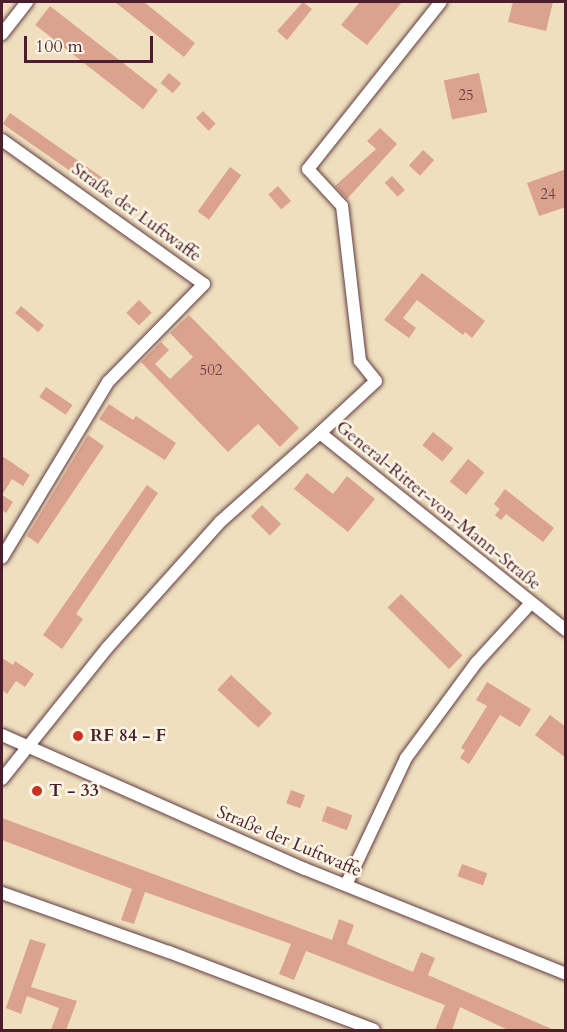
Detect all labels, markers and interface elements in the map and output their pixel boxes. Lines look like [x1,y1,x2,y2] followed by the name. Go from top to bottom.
[27,24,156,62] scale bar
[35,34,83,59] text: 100 m
[458,87,474,105] house number: 25
[67,159,205,267] street label: Straße der Luftwaffe
[540,186,556,204] house number: 24
[199,362,223,380] house number: 502
[331,417,545,595] street label: General-Ritter-von-Mann-Straße
[90,725,166,747] place label: RF 84 - F
[71,729,85,743] marker: RF 84 - F
[49,780,99,802] place label: T - 33
[30,784,44,798] marker: T - 33
[213,802,365,882] street label: Straße der Luftwaffe

